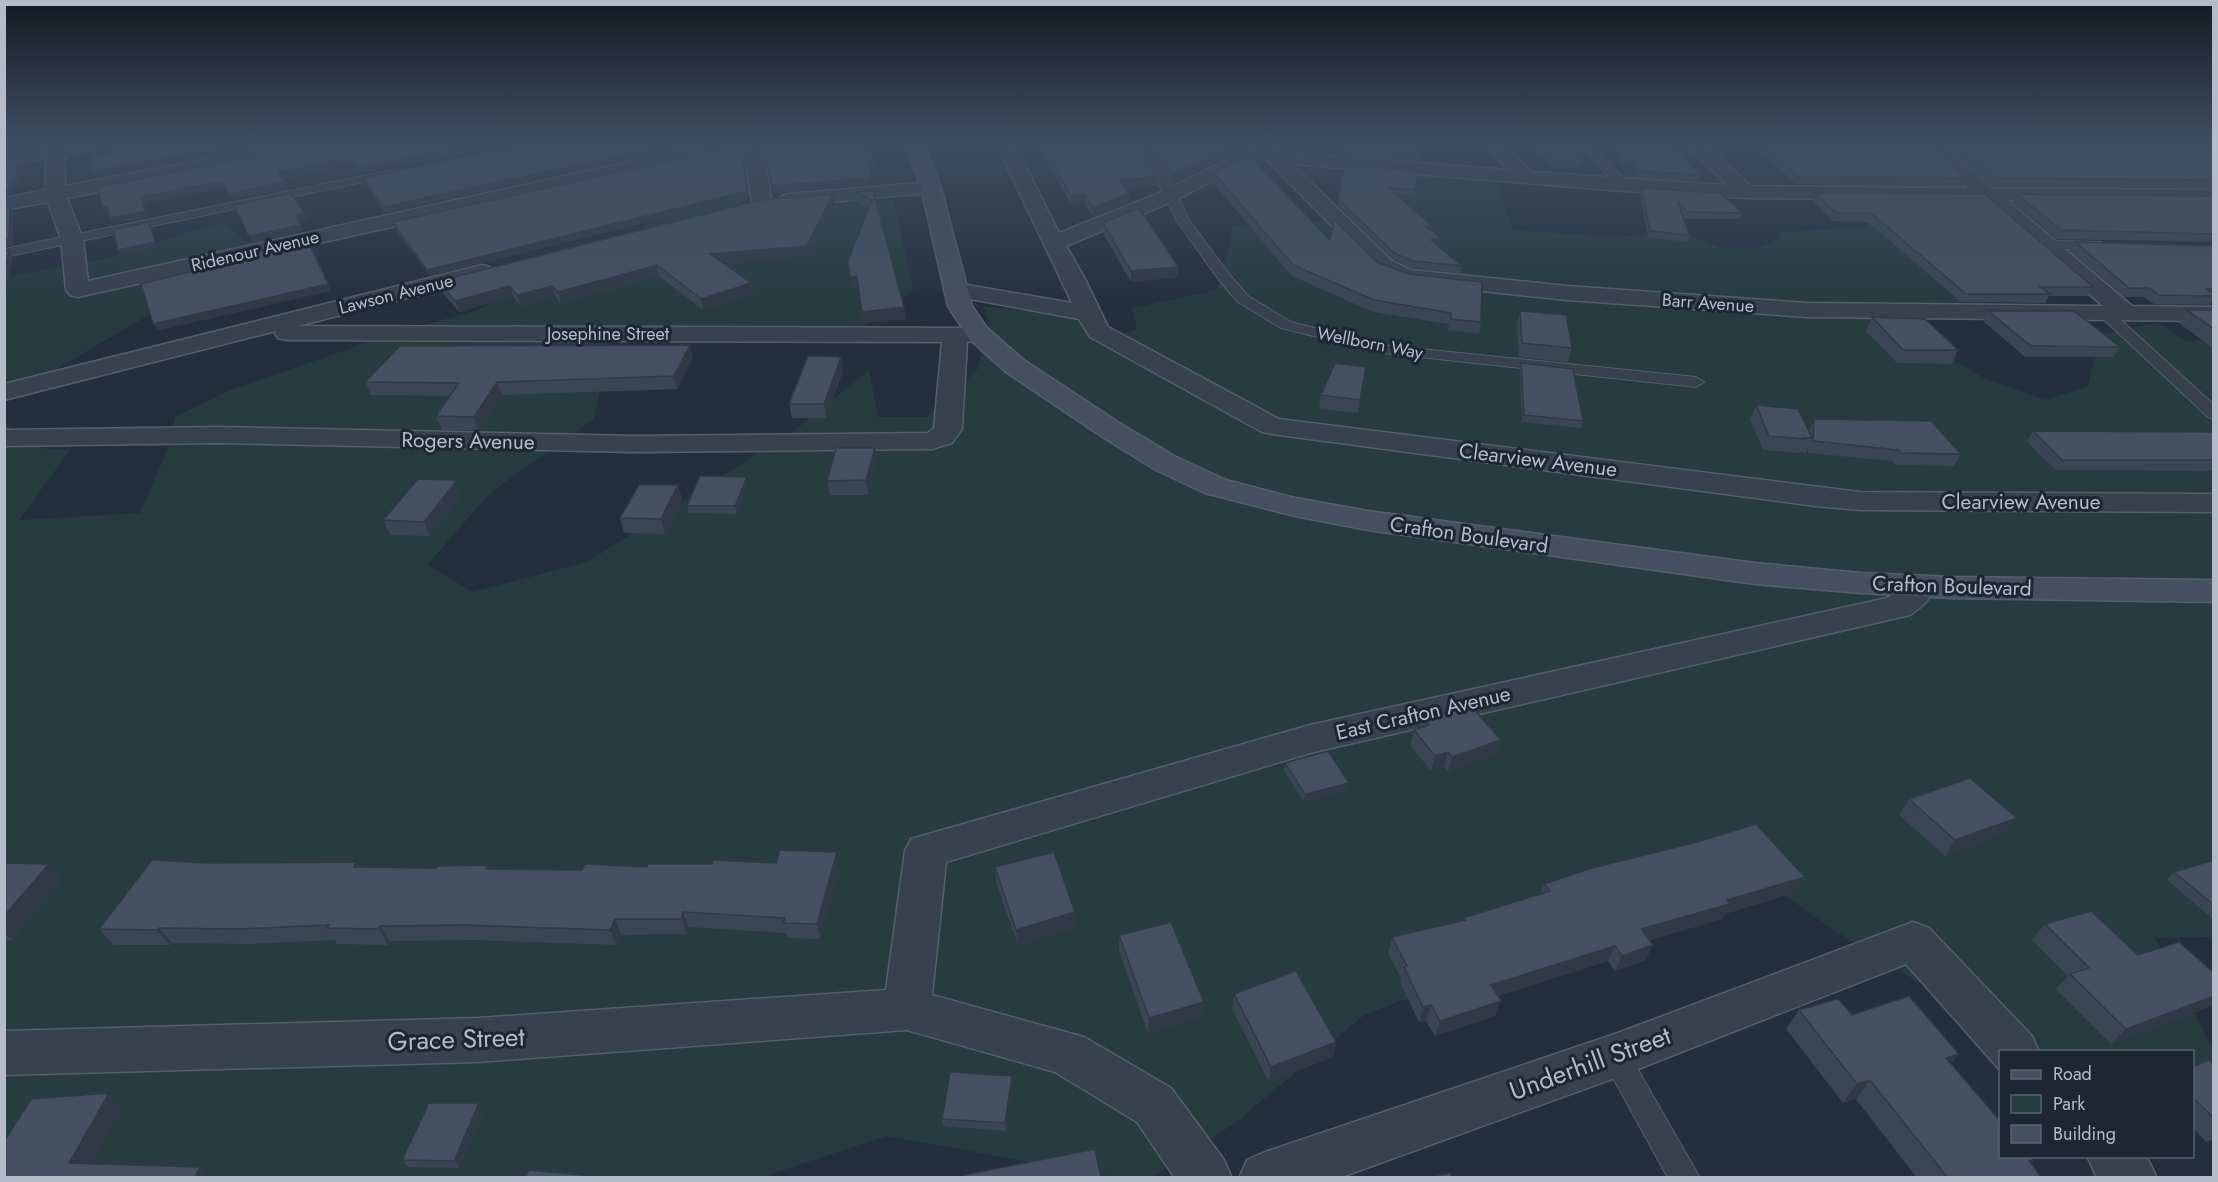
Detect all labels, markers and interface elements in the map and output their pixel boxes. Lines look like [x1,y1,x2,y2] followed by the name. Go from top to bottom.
[188,224,322,278] street label: Ridenour Avenue
[336,267,456,321] street label: Lawson Avenue
[1661,287,1755,319] street label: Barr Avenue
[1315,320,1425,366] street label: Wellborn Way
[545,321,670,347] street label: Josephine Street
[401,425,535,457] street label: Rogers Avenue
[1457,435,1619,485] street label: Clearview Avenue
[1941,487,2101,517] street label: Clearview Avenue
[1388,509,1550,561] street label: Crafton Boulevard
[1872,568,2032,604] street label: Crafton Boulevard
[1333,678,1513,748] street label: East Crafton Avenue
[1504,1016,1677,1110] street label: Underhill Street
[387,1018,526,1060] street label: Grace Street
[1999,1050,2194,1158] legend
[2053,1061,2092,1087] text: Road
[2053,1091,2085,1117] text: Park
[2053,1121,2116,1147] text: Building

